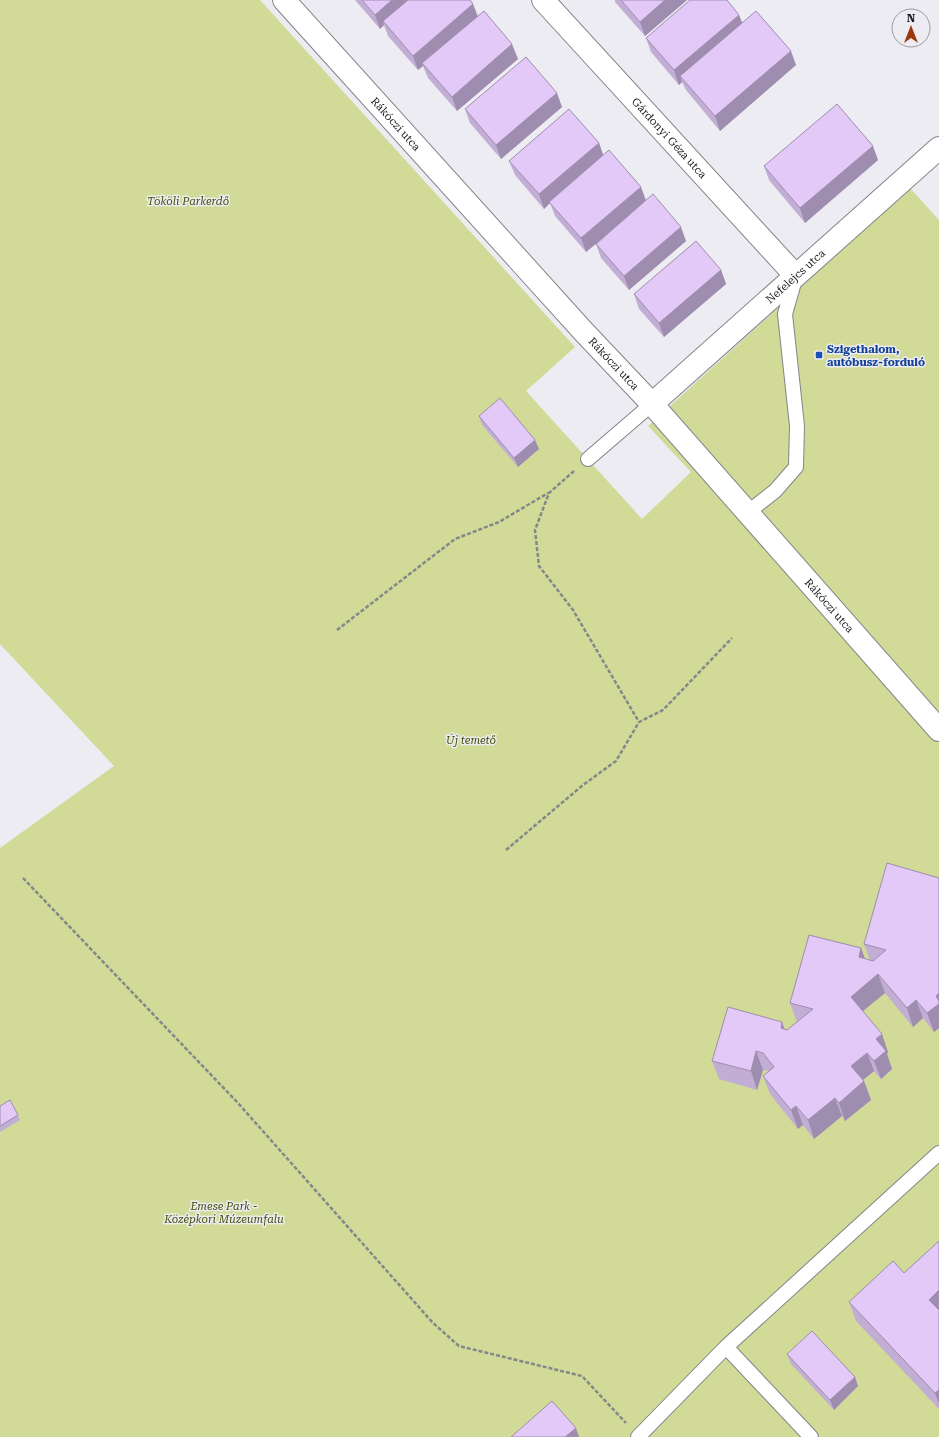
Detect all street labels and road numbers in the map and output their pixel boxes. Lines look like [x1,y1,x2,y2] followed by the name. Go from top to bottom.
[368,95,423,154] street label: Rákóczi utca
[629,95,709,181] street label: Gárdonyi Géza utca
[763,247,828,306] street label: Nefelejcs utca
[586,335,641,393] street label: Rákóczi utca
[802,576,856,636] street label: Rákóczi utca

